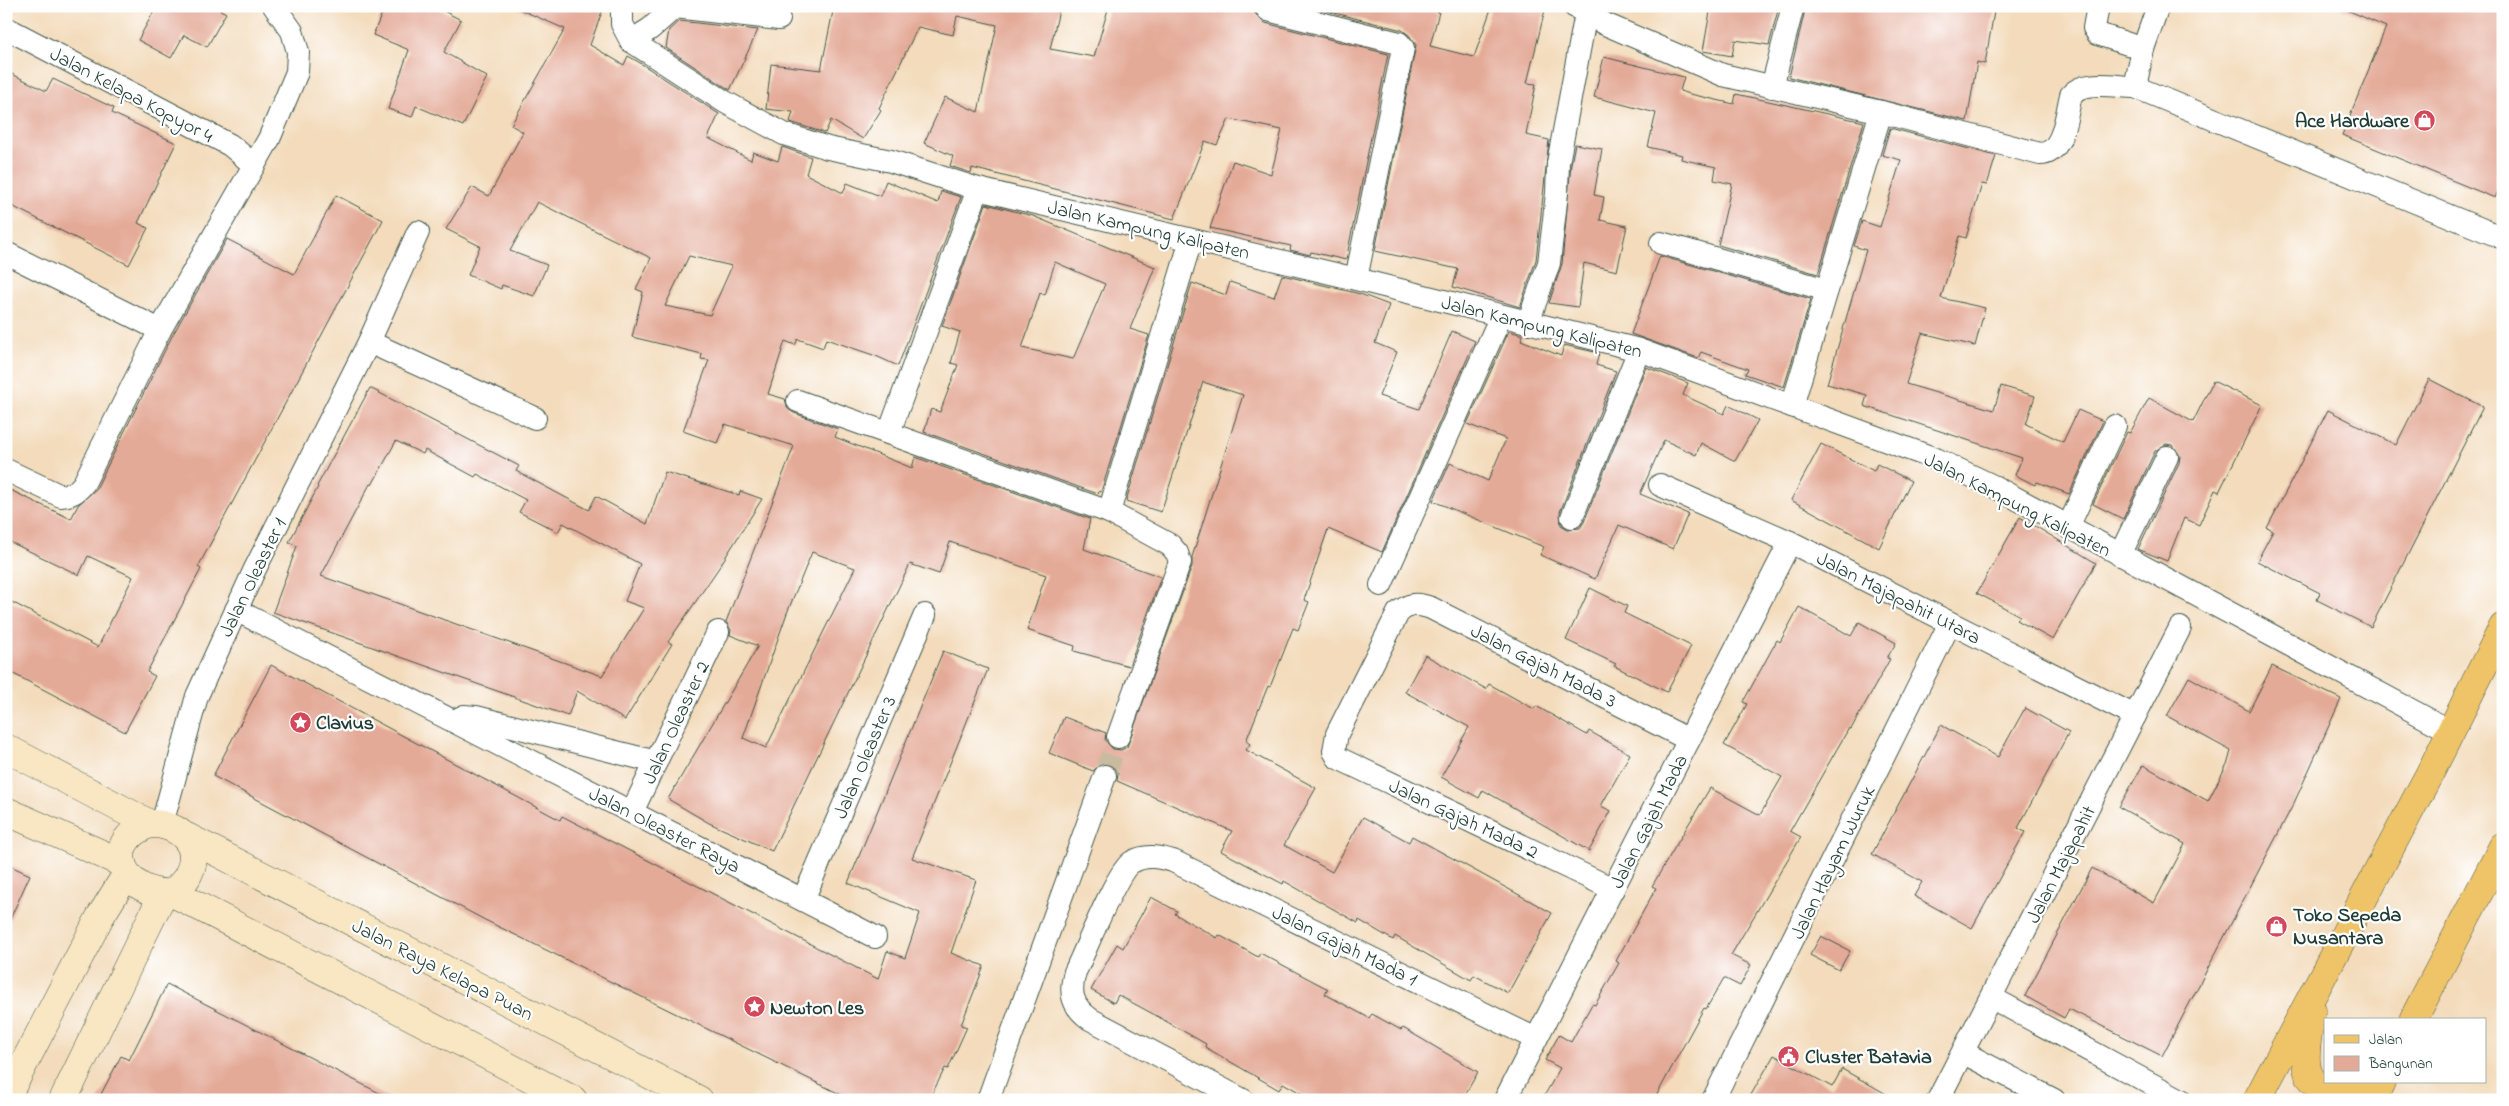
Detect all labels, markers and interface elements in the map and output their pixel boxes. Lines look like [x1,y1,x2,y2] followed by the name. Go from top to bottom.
[44,41,218,152] street label: Jalan Kelapa Kopyor 4
[2295,108,2410,137] place label: Ace Hardware
[2413,108,2437,132] shop icon: Ace Hardware
[1044,194,1252,270] street label: Jalan Kampung Kalipaten
[1438,289,1645,368] street label: Jalan Kampung Kalipaten
[1918,446,2116,567] street label: Jalan Kampung Kalipaten
[213,514,296,643] street label: Jalan Oleaster 1
[1811,545,1985,653] street label: Jalan Majapahit Utara
[1465,618,1621,717] street label: Jalan Gajah Mada 3
[636,657,719,789] street label: Jalan Oleaster 2
[827,692,905,824] street label: Jalan Oleaster 3
[288,710,312,734] place icon: Clavius
[316,710,374,739] place label: Clavius
[1604,750,1697,894] street label: Jalan Gajah Mada
[1383,773,1543,868] street label: Jalan Gajah Mada 2
[583,780,745,882] street label: Jalan Oleaster Raya
[1784,781,1884,945] street label: Jalan Hayam Wuruk
[2020,801,2105,929] street label: Jalan Majapahit
[1266,899,1422,995] street label: Jalan Gajah Mada 1
[2293,902,2402,954] place label: Toko Sepeda Nusantara
[346,913,538,1030] street label: Jalan Raya Kelapa Puan
[2265,914,2289,938] shop icon: Toko Sepeda Nusantara
[742,995,766,1019] place icon: Newton Les
[770,995,864,1024] place label: Newton Les
[2324,1018,2486,1084] legend
[2369,1029,2402,1051] text: Jalan
[1777,1044,1801,1068] public building icon: Cluster Batavia
[1805,1044,1932,1073] place label: Cluster Batavia
[2368,1053,2433,1076] text: Bangunan

